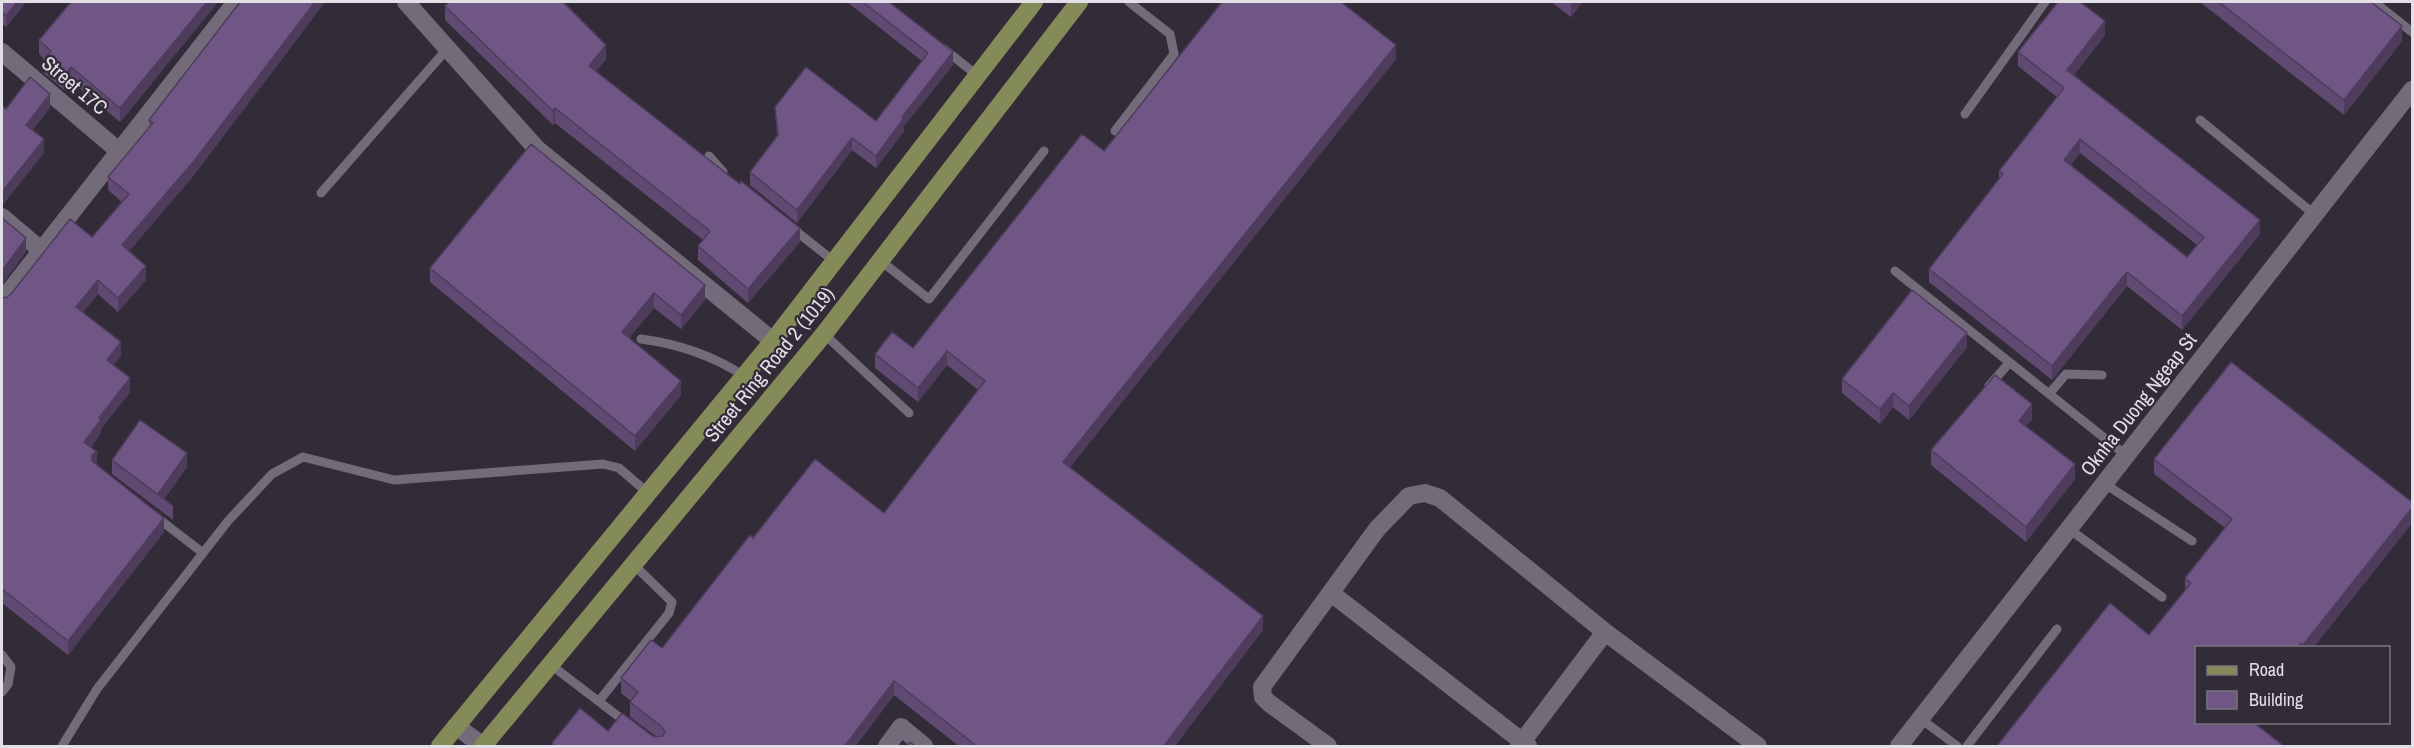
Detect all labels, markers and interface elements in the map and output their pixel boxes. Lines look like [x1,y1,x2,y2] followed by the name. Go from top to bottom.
[36,49,114,121] street label: Street 17C
[698,281,840,447] street label: Street Ring Road 2 (1019)
[2074,327,2203,481] street label: Oknha Duong Ngeap St
[2195,646,2390,724] legend
[2249,657,2284,682] text: Road
[2249,687,2304,712] text: Building

